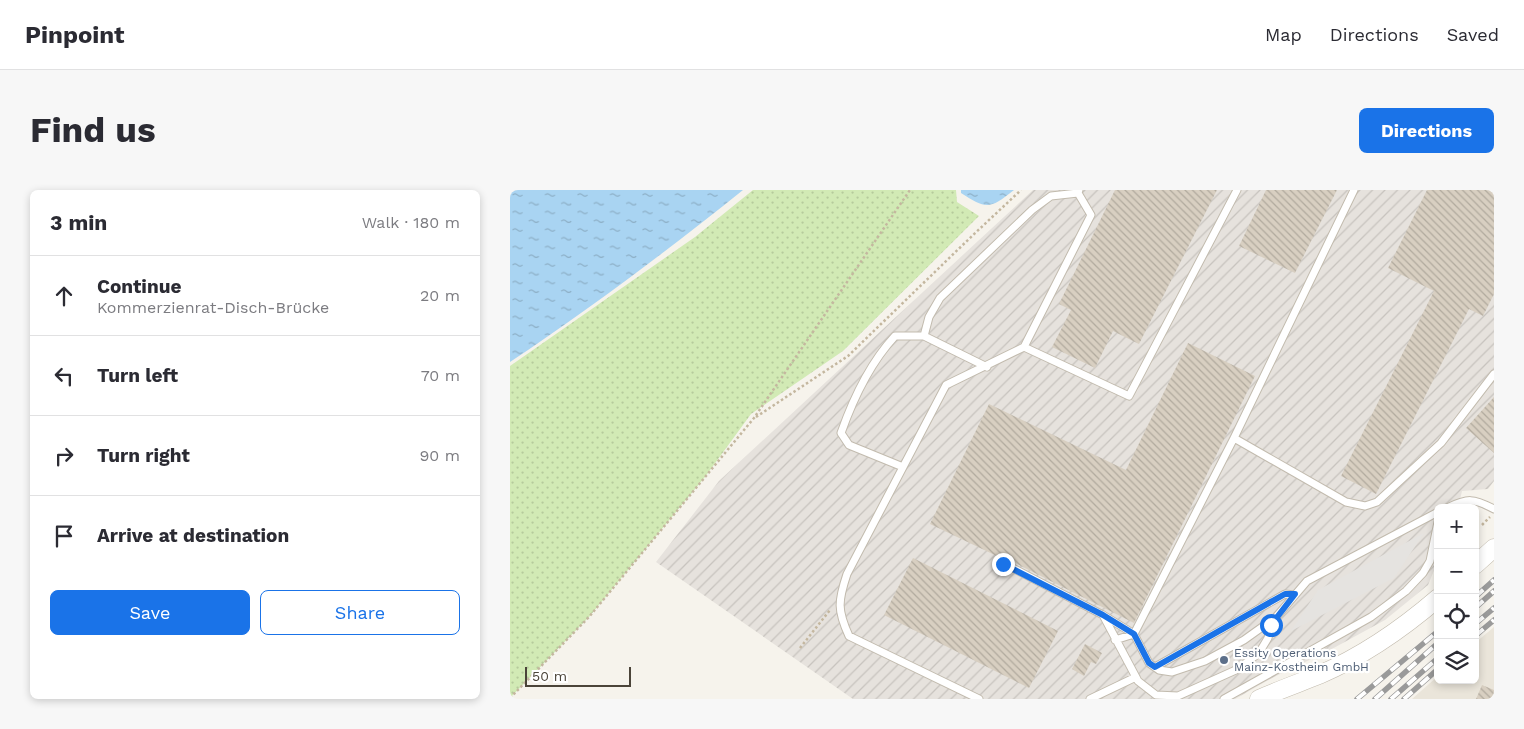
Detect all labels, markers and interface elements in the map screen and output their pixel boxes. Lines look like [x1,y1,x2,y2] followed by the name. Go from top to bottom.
[25,21,125,49] text: Pinpoint
[1265,24,1302,45] text: Map
[1330,24,1419,45] text: Directions
[1447,24,1499,45] text: Saved
[1359,108,1494,153] button: Directions
[30,109,156,151] text: Find us
[50,210,107,235] text: 3 min
[362,213,460,232] text: Walk · 180 m
[97,275,181,298] text: Continue
[50,282,78,310] icon: ahead
[420,286,460,305] text: 20 m
[97,298,329,317] text: Kommerzienrat-Disch-Brücke
[50,362,78,390] icon: left
[97,364,178,387] text: Turn left
[421,366,460,385] text: 70 m
[50,442,78,470] icon: right
[97,444,190,467] text: Turn right
[419,446,460,465] text: 90 m
[1434,504,1479,684] map controls
[1434,504,1479,549] button: +
[50,522,78,550] icon: arrive
[97,524,289,547] text: Arrive at destination
[1434,549,1479,594] button: −
[992,553,1015,576] route end
[50,590,250,635] button: Save
[260,590,460,635] button: Share
[1434,594,1479,639] button: locate
[1260,614,1283,637] route start
[1434,639,1479,684] button: layers
[1234,646,1369,674] place label: Essity Operations Mainz-Kostheim GmbH
[1218,654,1230,666] marker: Essity Operations Mainz-Kostheim GmbH
[525,664,631,687] scale bar
[532,668,567,684] text: 50 m

